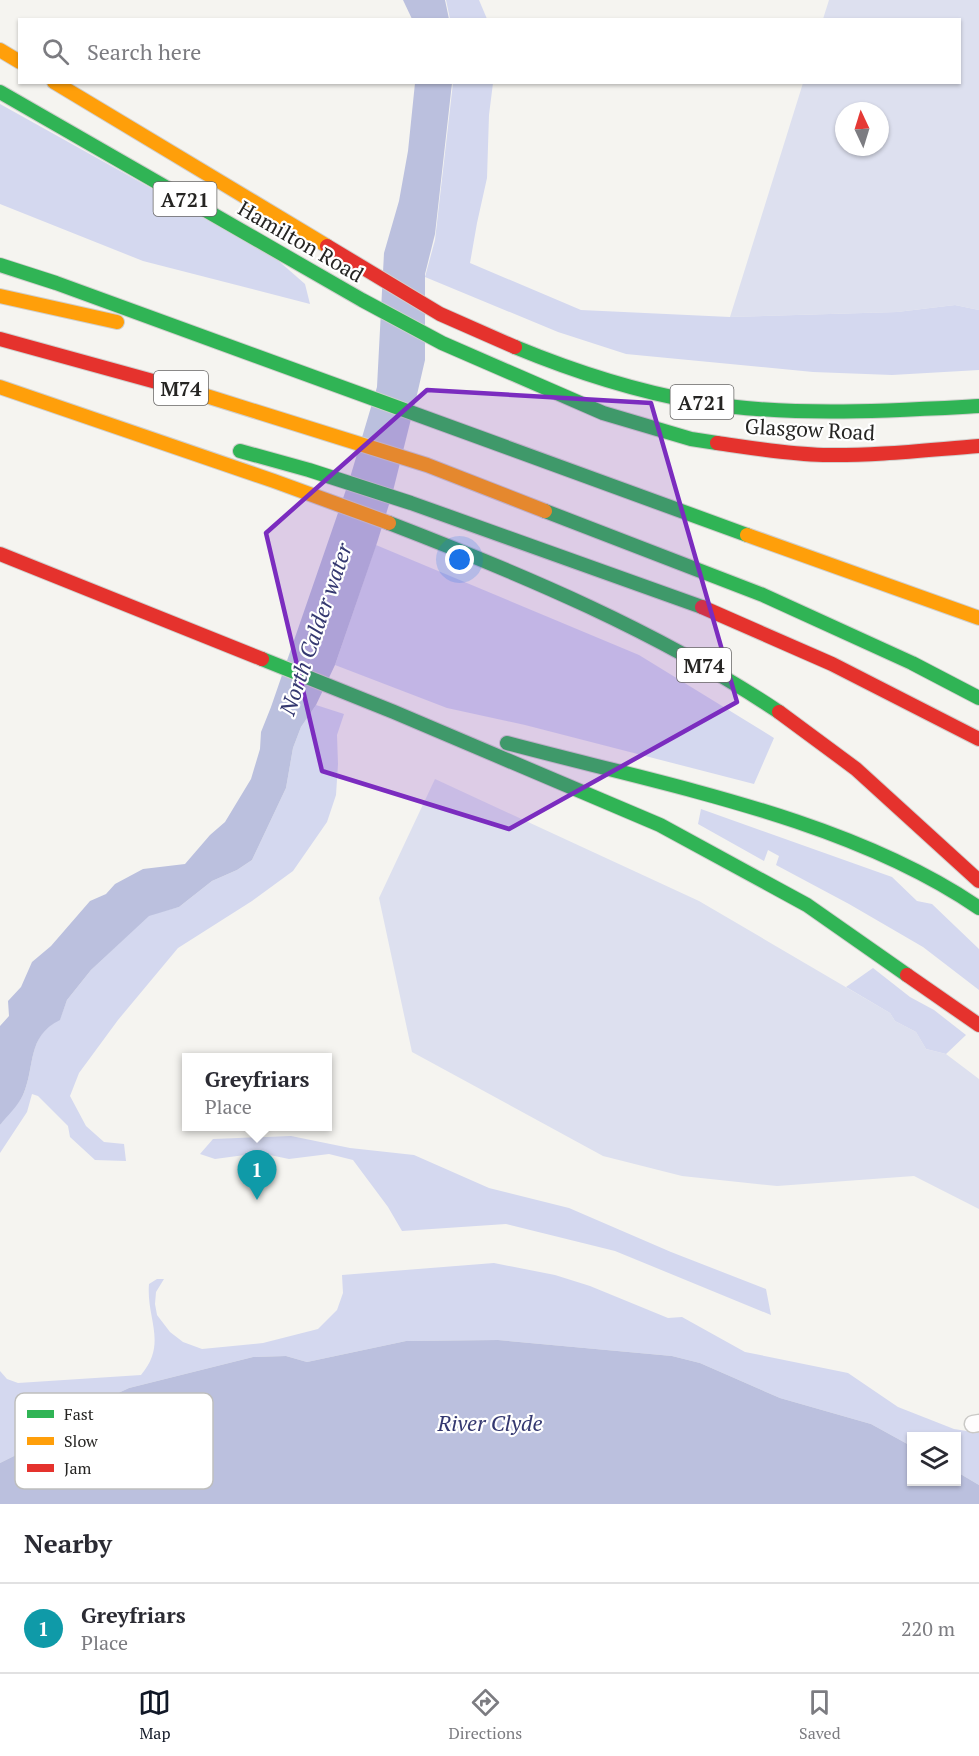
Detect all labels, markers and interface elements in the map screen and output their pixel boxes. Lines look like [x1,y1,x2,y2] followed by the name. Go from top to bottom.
[18,18,961,84] search box
[39,35,72,68] icon: search
[87,37,201,66] text: Search here
[835,102,889,156] north arrow
[154,182,216,216] road number: A721
[233,194,369,288] street label: Hamilton Road
[154,371,208,405] road number: M74
[670,385,734,419] road number: A721
[744,412,876,446] street label: Glasgow Road
[272,538,358,720] water label: North Calder water
[445,545,474,574] your location
[677,648,731,682] road number: M74
[182,1053,332,1131] popup
[205,1064,309,1093] text: Greyfriars
[205,1093,252,1120] text: Place
[238,1150,276,1200] pin: 1
[15,1393,213,1489] legend
[64,1403,94,1425] text: Fast
[437,1408,542,1437] water label: River Clyde
[64,1430,98,1452] text: Slow
[907,1432,961,1486] map controls
[907,1432,961,1486] button: layers
[64,1457,92,1479] text: Jam
[24,1526,112,1560] text: Nearby
[81,1600,186,1629] text: Greyfriars
[38,1615,49,1642] text: 1
[901,1615,955,1642] text: 220 m
[81,1629,128,1656] text: Place
[138,1686,171,1744] tab: Map
[448,1686,522,1744] tab: Directions
[799,1686,841,1744] tab: Saved

